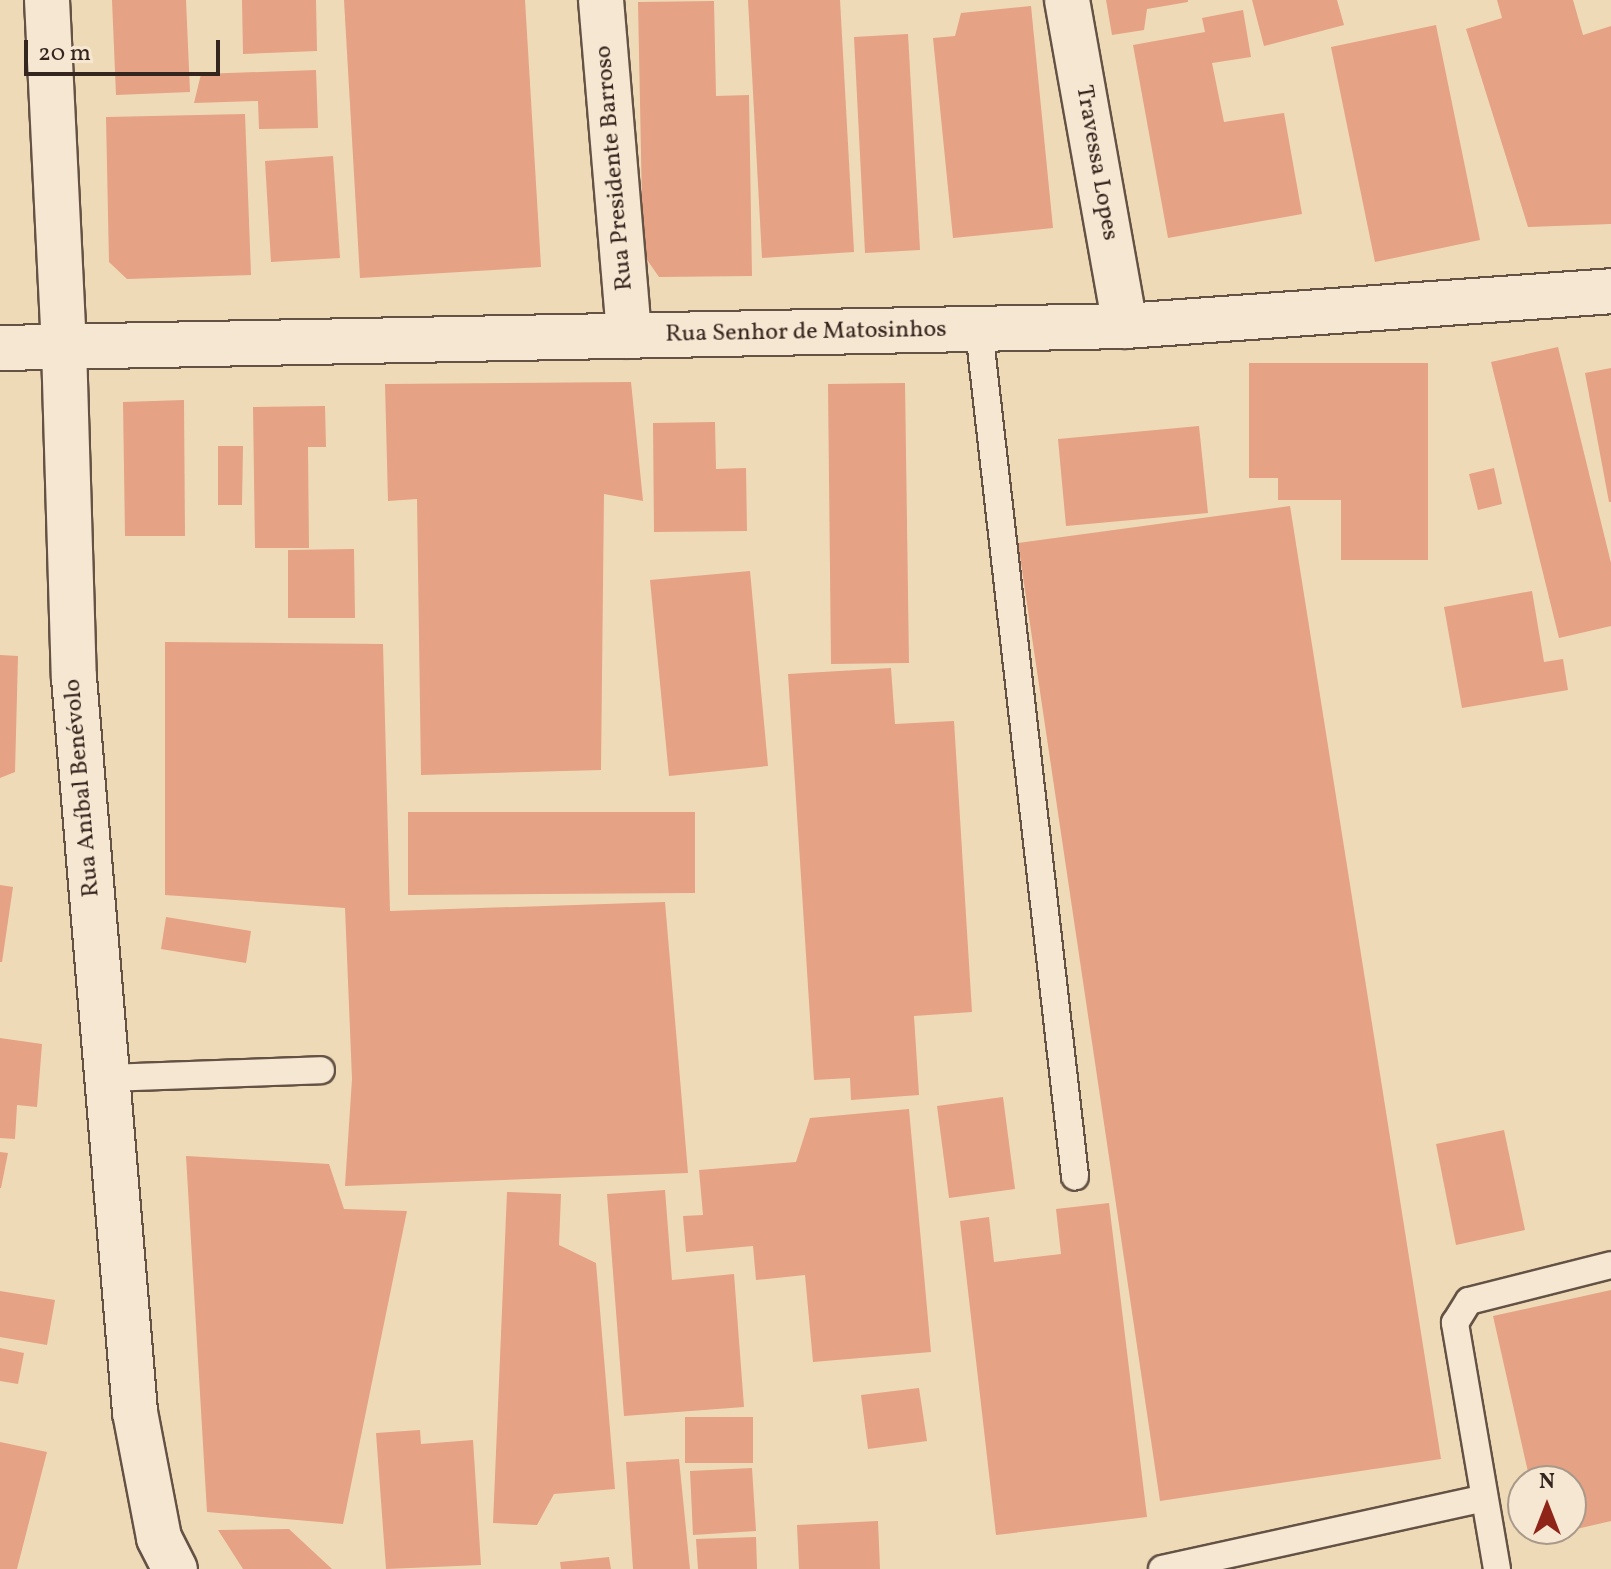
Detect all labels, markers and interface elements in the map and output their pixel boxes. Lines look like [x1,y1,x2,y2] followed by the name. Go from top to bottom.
[28,24,224,74] scale bar
[38,37,91,71] text: 20 m
[590,44,640,292] street label: Rua Presidente Barroso
[1068,83,1124,243] street label: Travessa Lopes
[665,316,947,350] street label: Rua Senhor de Matosinhos
[59,678,107,898] street label: Rua Aníbal Benévolo
[1507,1465,1587,1545] north arrow
[1539,1467,1555,1498] text: N

